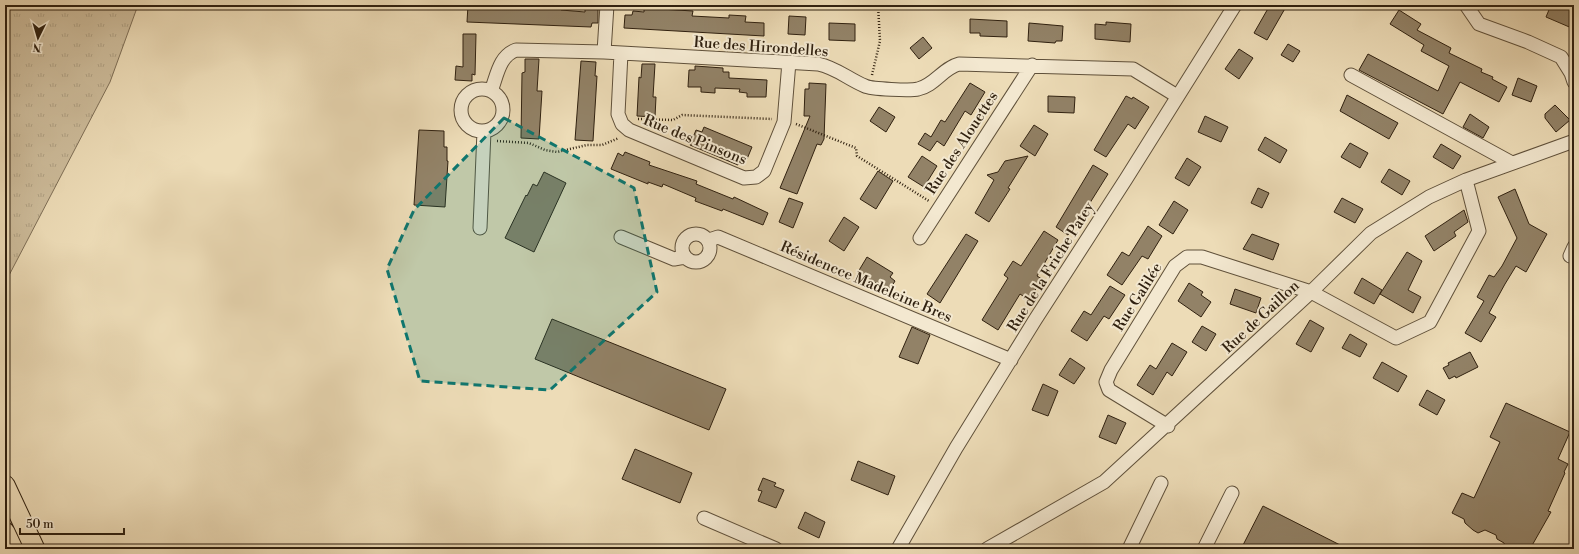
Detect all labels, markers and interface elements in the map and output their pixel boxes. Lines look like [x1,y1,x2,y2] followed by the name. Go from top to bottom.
[18,18,58,58] north arrow
[693,33,829,61] street label: Rue des Hirondelles
[32,40,42,54] text: N
[922,88,1002,198] street label: Rue des Alouettes
[640,111,750,169] street label: Rue des Pinsons
[1003,198,1099,335] street label: Rue de la Friche Patey
[777,237,955,327] street label: Résidencce Madeleine Bres
[1109,259,1167,335] street label: Rue Galilée
[1218,276,1304,358] street label: Rue de Gaillon
[20,510,124,536] scale bar
[26,517,54,532] text: 50 m

